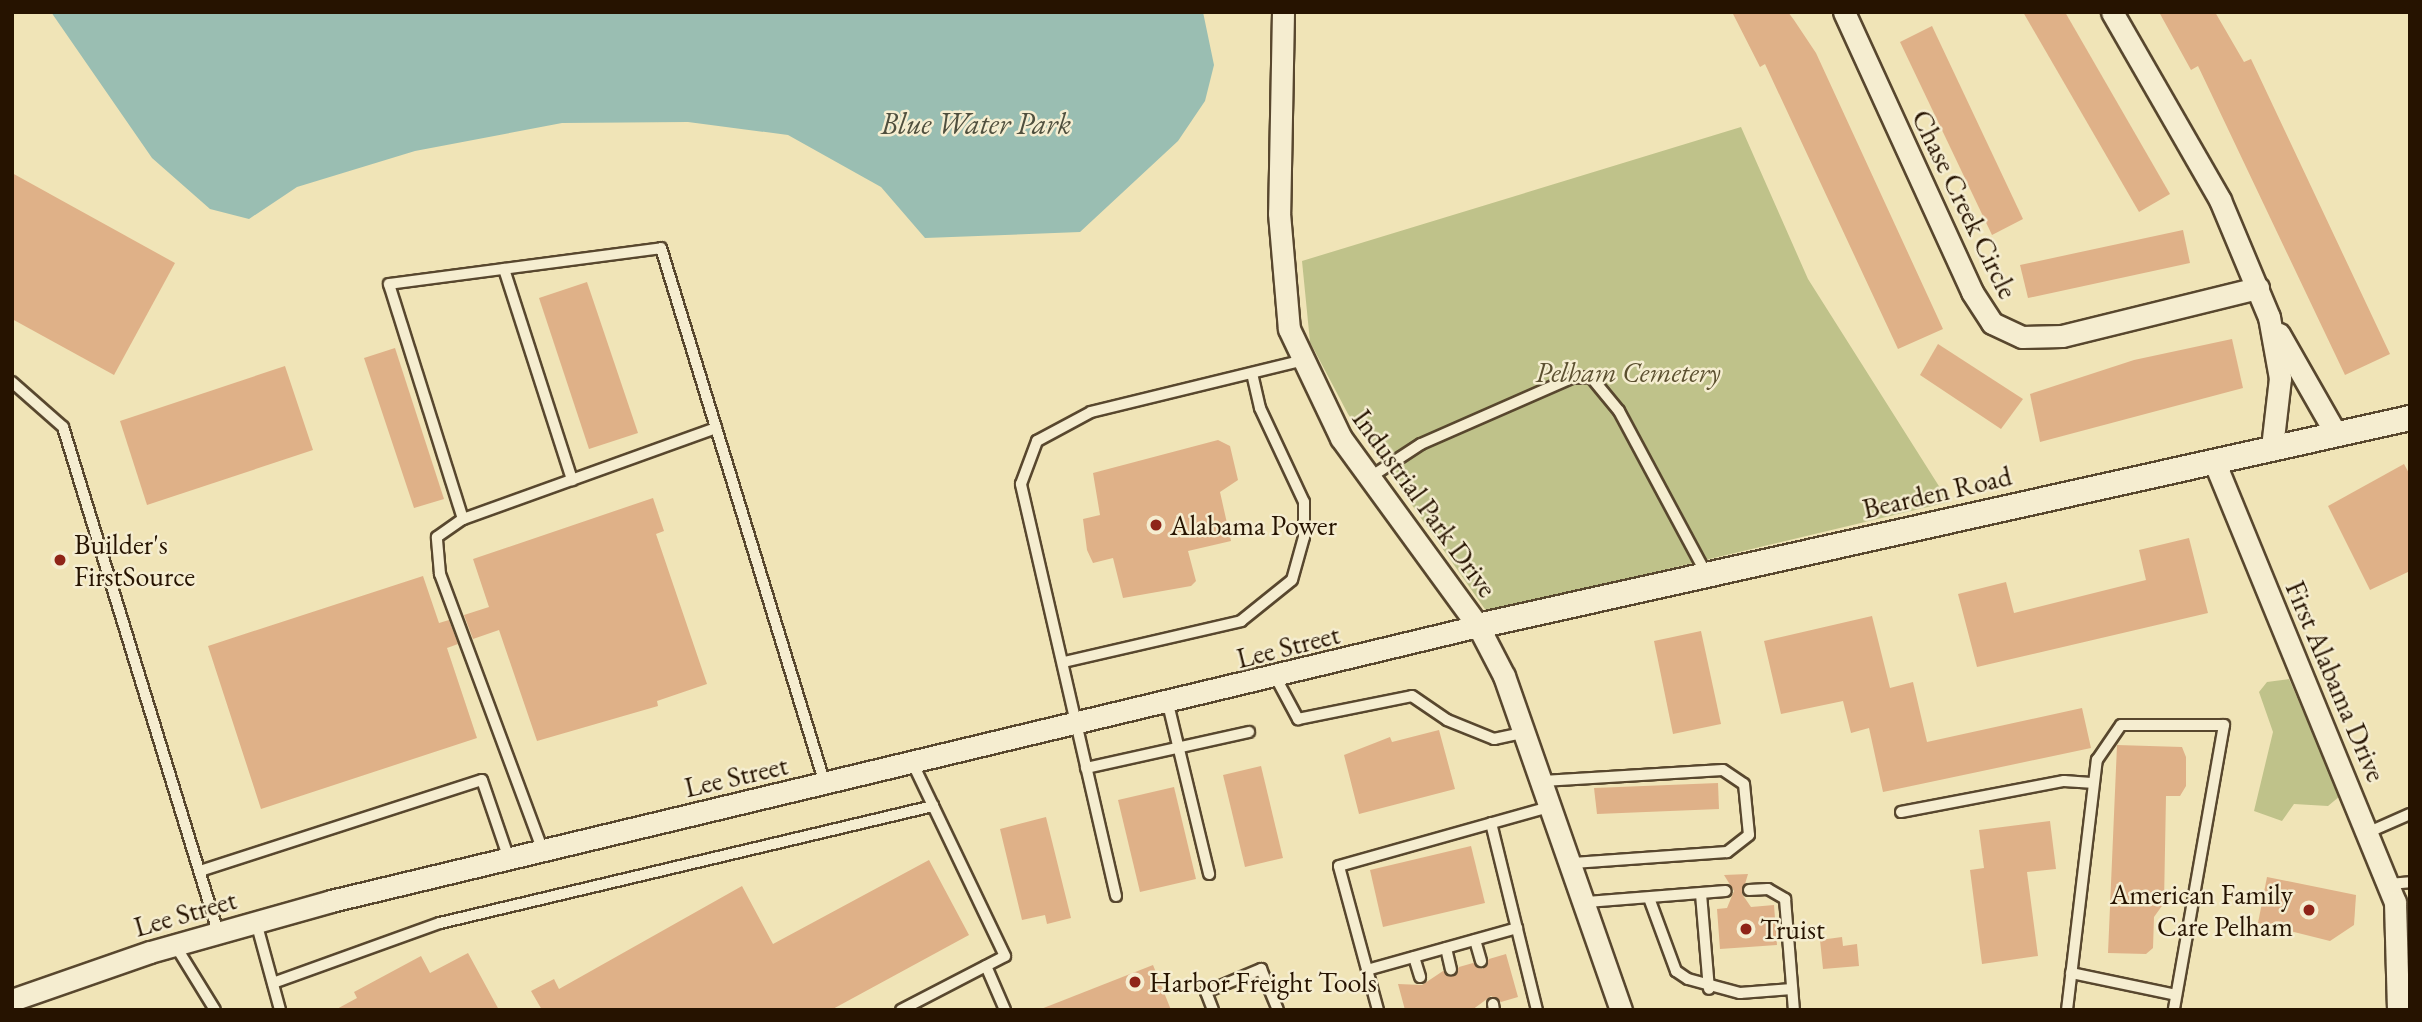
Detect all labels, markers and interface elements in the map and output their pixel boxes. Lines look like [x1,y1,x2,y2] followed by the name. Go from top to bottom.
[1905,104,2025,304] street label: Chase Creek Circle
[881,106,1071,142] water label: Blue Water Park
[1535,355,1721,389] park label: Pelham Cemetery
[1346,403,1504,603] street label: Industrial Park Drive
[1859,459,2015,525] street label: Bearden Road
[1170,508,1337,542] place label: Alabama Power
[1148,517,1164,533] marker: Alabama Power
[74,527,195,593] place label: Builder's FirstSource
[52,552,68,568] marker: Builder's FirstSource
[2279,576,2393,786] street label: First Alabama Drive
[1233,617,1343,675] street label: Lee Street
[681,748,791,804] street label: Lee Street
[2110,877,2293,943] place label: American Family Care Pelham
[130,882,240,944] street label: Lee Street
[2299,900,2319,920] marker: American Family Care Pelham
[1760,912,1825,946] place label: Truist
[1738,921,1754,937] marker: Truist
[1149,965,1377,999] place label: Harbor Freight Tools
[1127,974,1143,990] marker: Harbor Freight Tools

